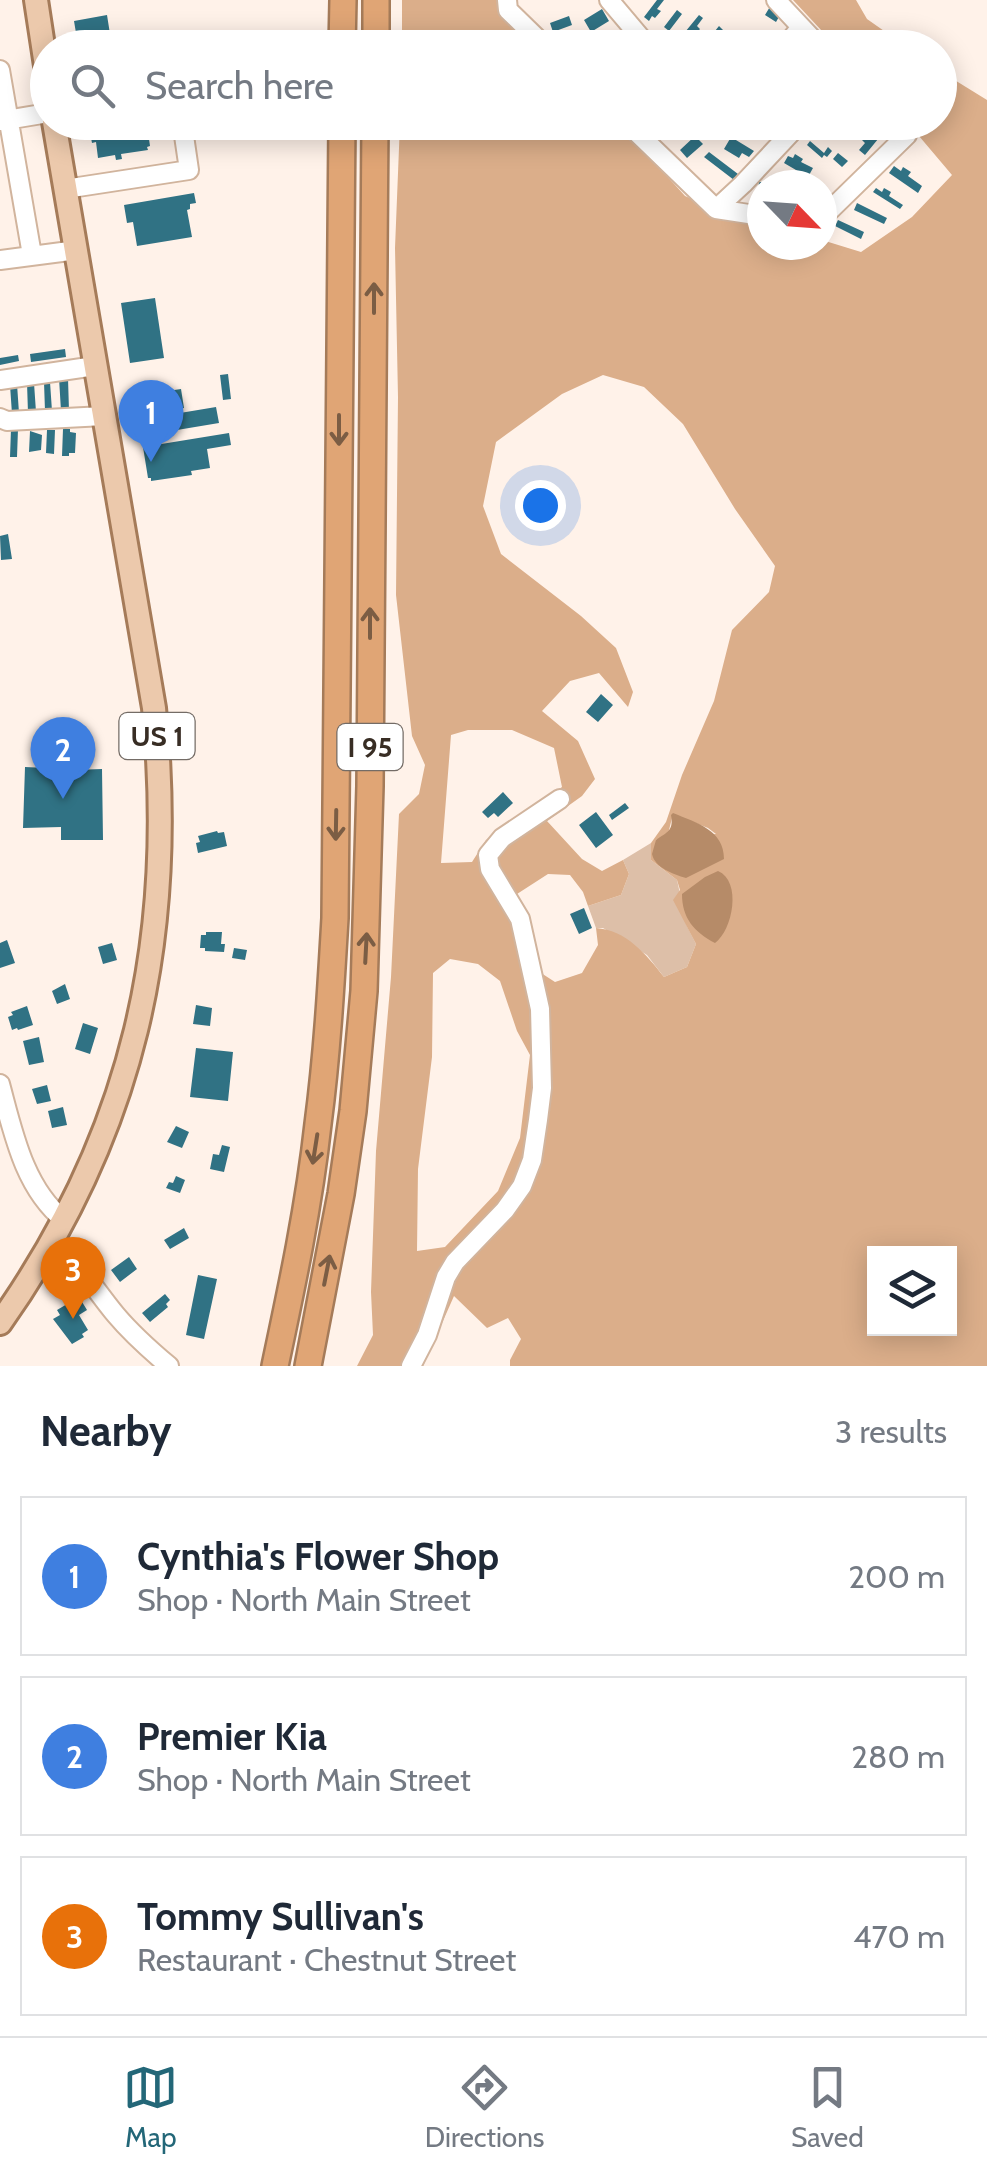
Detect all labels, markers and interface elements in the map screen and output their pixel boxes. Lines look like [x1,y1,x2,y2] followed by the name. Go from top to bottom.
[30,30,957,140] search box
[65,58,120,113] icon: search
[145,62,334,109] text: Search here
[747,170,837,260] north arrow
[364,283,384,316] one-way arrow
[118,380,184,462] pin: 1
[330,413,349,445] one-way arrow
[515,480,566,531] your location
[360,608,380,640] one-way arrow
[120,713,194,759] road number: US 1
[30,716,96,799] pin: 2
[338,724,402,770] road number: I 95
[326,808,346,840] one-way arrow
[357,933,376,965] one-way arrow
[305,1132,323,1165] one-way arrow
[40,1236,106,1319] pin: 3
[867,1246,957,1336] map controls
[867,1246,957,1336] button: layers
[318,1255,337,1287] one-way arrow
[40,1405,172,1457] text: Nearby
[835,1412,947,1451] text: 3 results
[137,1533,499,1580] text: Cynthia's Flower Shop
[69,1557,80,1596] text: 1
[848,1557,945,1596] text: 200 m
[137,1580,471,1619] text: Shop · North Main Street
[137,1713,327,1760] text: Premier Kia
[66,1737,83,1776] text: 2
[851,1737,945,1776] text: 280 m
[137,1760,471,1799] text: Shop · North Main Street
[137,1893,424,1940] text: Tommy Sullivan's
[66,1917,83,1956] text: 3
[853,1917,945,1956] text: 470 m
[137,1940,516,1979] text: Restaurant · Chestnut Street
[123,2060,178,2154] tab: Map
[425,2060,544,2154] tab: Directions
[791,2060,864,2154] tab: Saved

